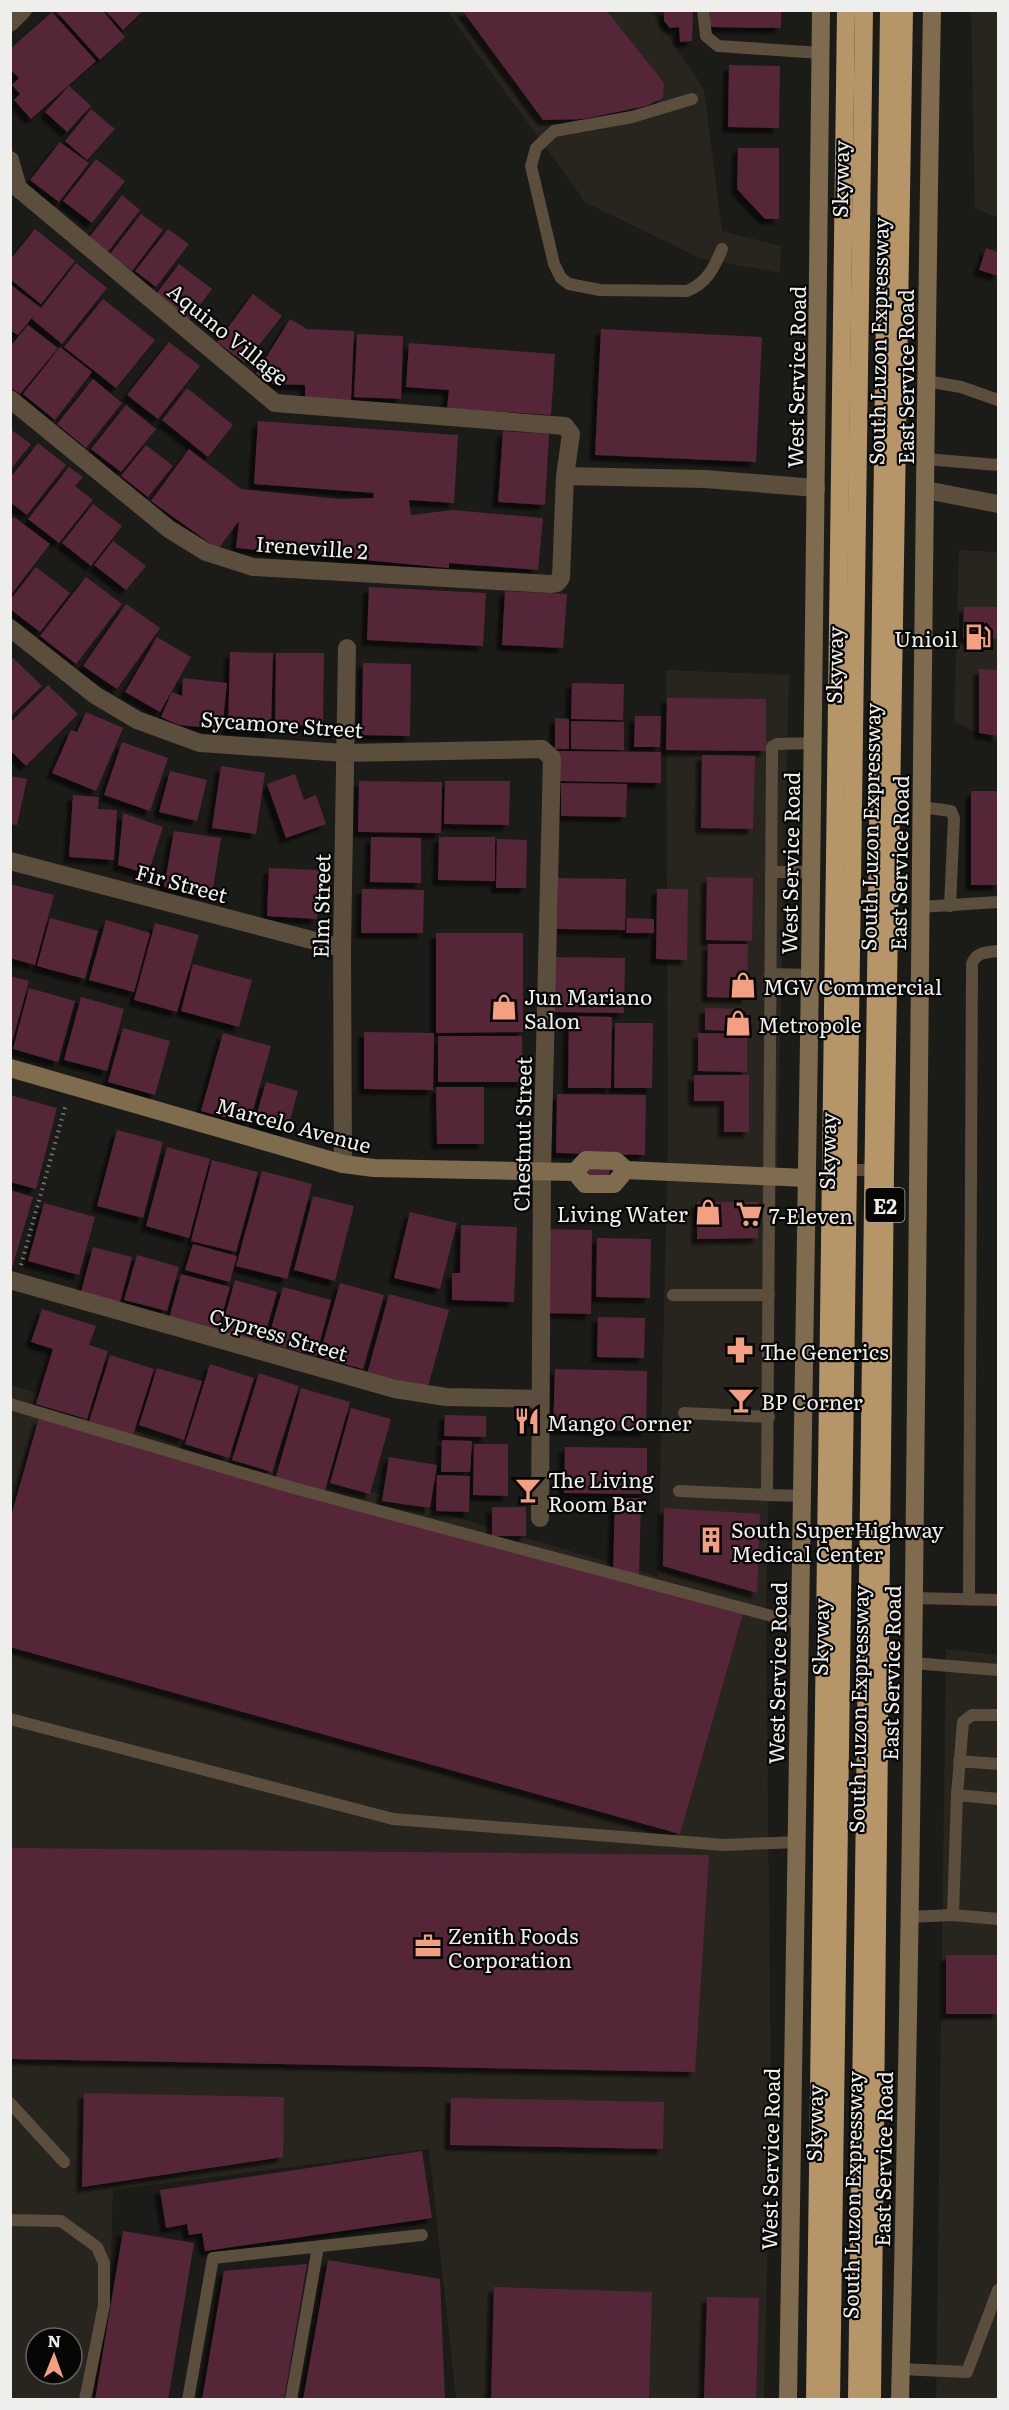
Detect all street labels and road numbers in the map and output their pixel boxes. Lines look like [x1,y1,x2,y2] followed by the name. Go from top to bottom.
[823,139,855,218] street label: Skyway
[859,216,895,465] street label: South Luzon Expressway
[162,274,296,392] street label: Aquino Village
[778,285,812,469] street label: West Service Road
[889,289,920,465] street label: East Service Road
[255,527,369,565] street label: Ireneville 2
[817,625,849,704] street label: Skyway
[200,702,365,744] street label: Sycamore Street
[851,702,887,951] street label: South Luzon Expressway
[772,771,806,955] street label: West Service Road
[881,775,915,951] street label: East Service Road
[304,853,336,959] street label: Elm Street
[133,855,232,909] street label: Fir Street
[504,1056,538,1212] street label: Chestnut Street
[213,1088,375,1160] street label: Marcelo Avenue
[810,1111,842,1190] street label: Skyway
[866,1188,904,1222] road number: E2
[206,1298,352,1368] street label: Cypress Street
[759,1581,793,1765] street label: West Service Road
[839,1584,875,1833] street label: South Luzon Expressway
[873,1585,907,1761] street label: East Service Road
[803,1597,835,1676] street label: Skyway
[752,2067,786,2251] street label: West Service Road
[833,2070,869,2319] street label: South Luzon Expressway
[865,2071,899,2247] street label: East Service Road
[797,2083,829,2162] street label: Skyway

